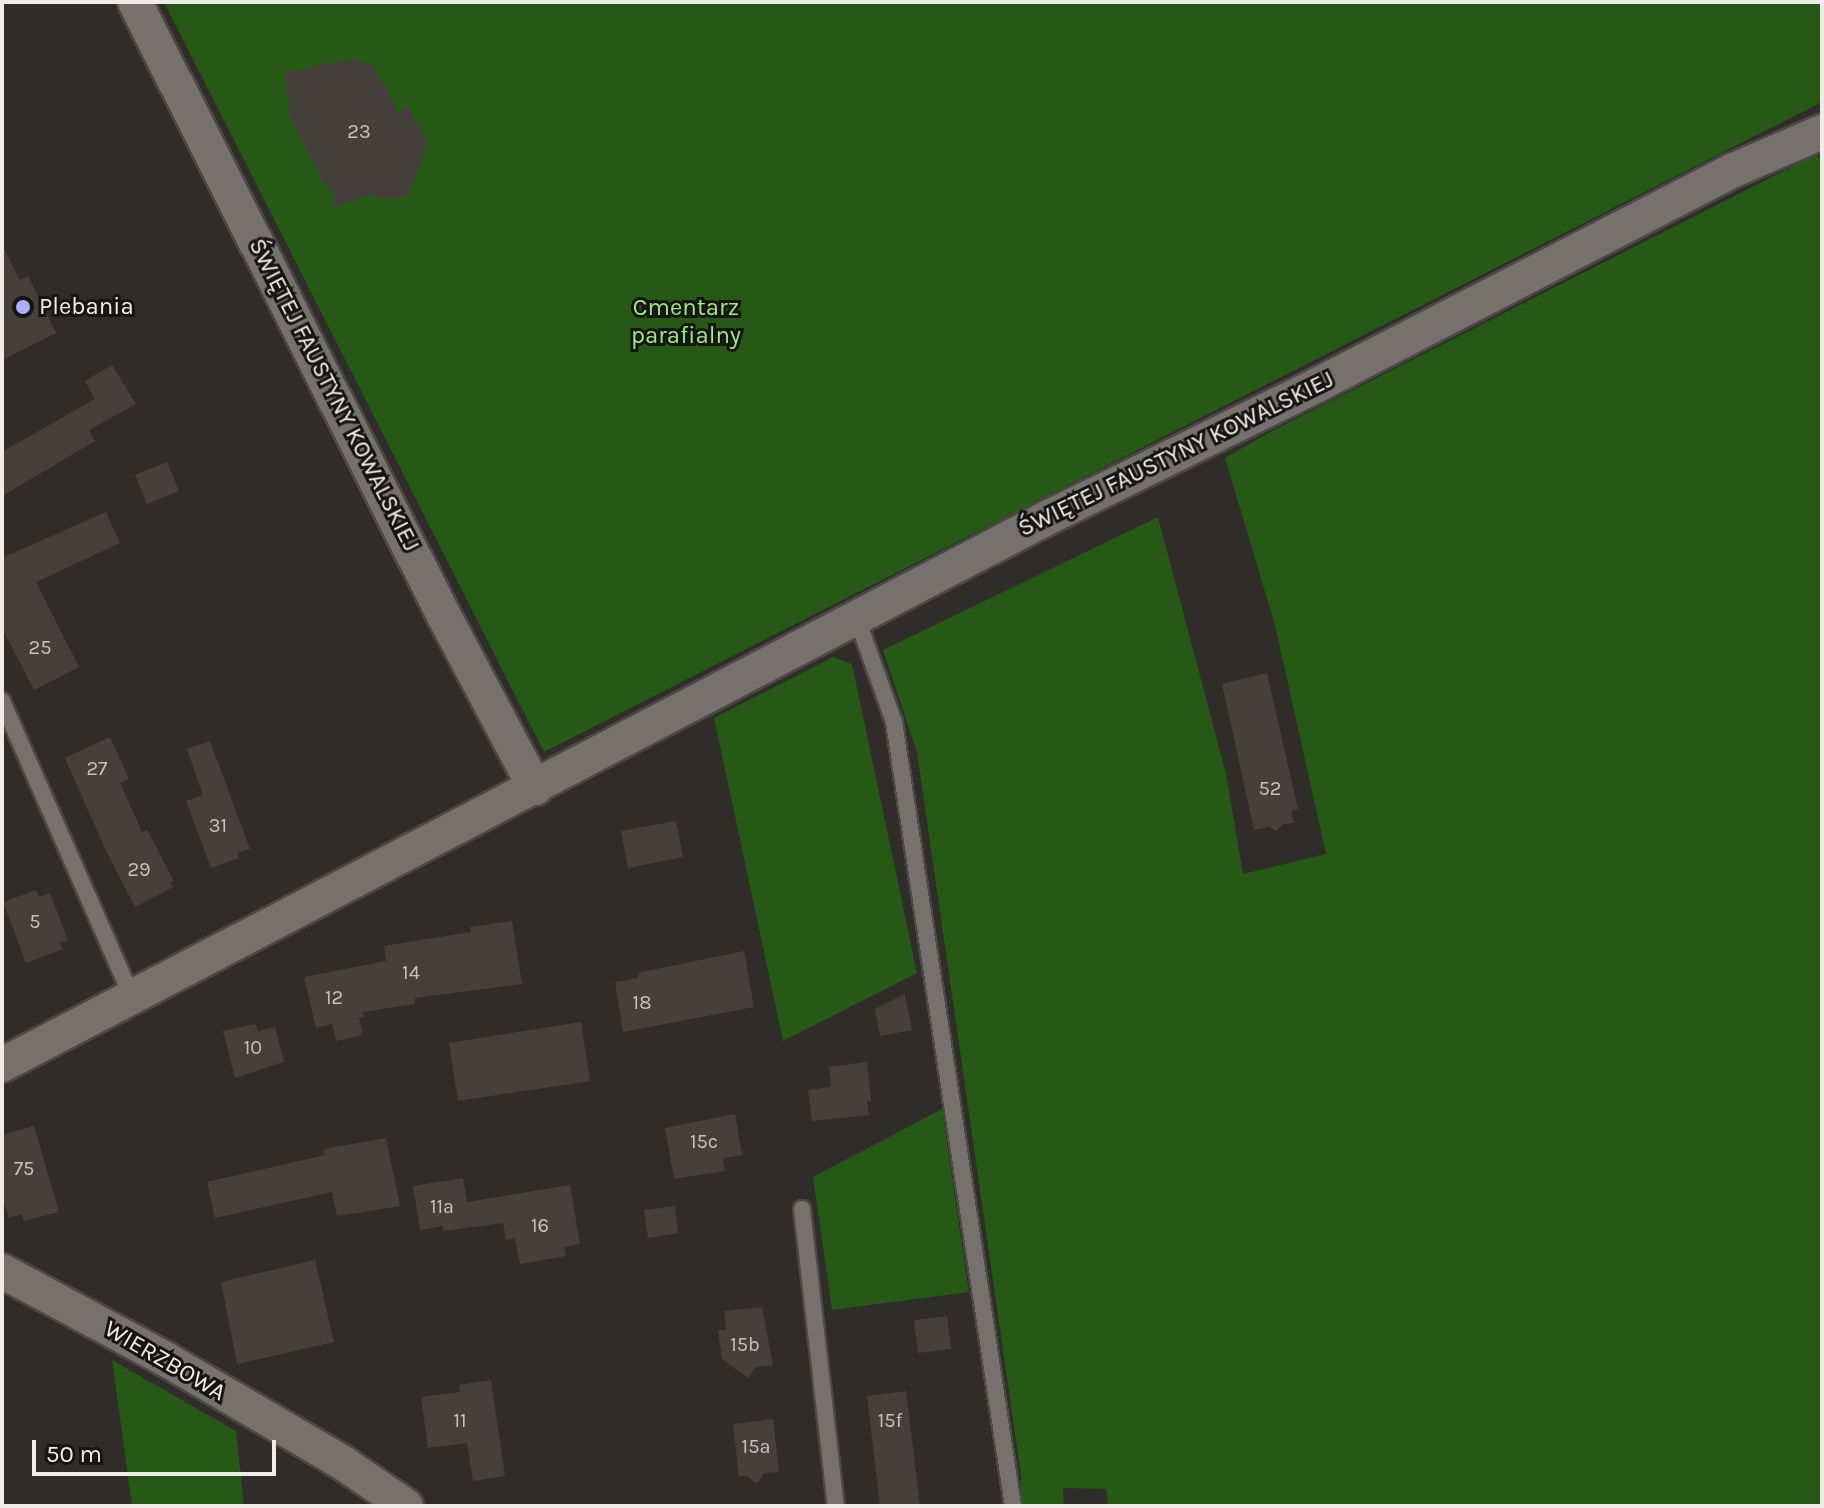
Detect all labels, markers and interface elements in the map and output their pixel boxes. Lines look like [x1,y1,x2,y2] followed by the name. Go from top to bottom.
[347,119,371,143] house number: 23
[242,234,426,556] street label: ŚWIĘTEJ FAUSTYNY KOWALSKIEJ
[39,293,134,321] place label: Plebania
[631,294,741,350] park label: Cmentarz parafialny
[14,298,32,316] marker: Plebania
[1014,365,1338,543] street label: ŚWIĘTEJ FAUSTYNY KOWALSKIEJ
[29,635,51,659] house number: 25
[87,756,107,780] house number: 27
[1259,776,1281,800] house number: 52
[209,813,227,837] house number: 31
[127,857,151,881] house number: 29
[29,909,41,933] house number: 5
[402,960,420,984] house number: 14
[325,985,343,1009] house number: 12
[633,990,651,1014] house number: 18
[244,1035,262,1059] house number: 10
[690,1129,718,1153] house number: 15c
[14,1156,34,1180] house number: 75
[430,1194,454,1218] house number: 11a
[531,1213,549,1237] house number: 16
[99,1315,231,1407] street label: WIERZBOWA
[730,1332,760,1356] house number: 15b
[453,1408,467,1432] house number: 11
[878,1408,902,1432] house number: 15f
[36,1424,280,1474] scale bar
[742,1434,770,1458] house number: 15a
[46,1440,102,1468] text: 50 m

